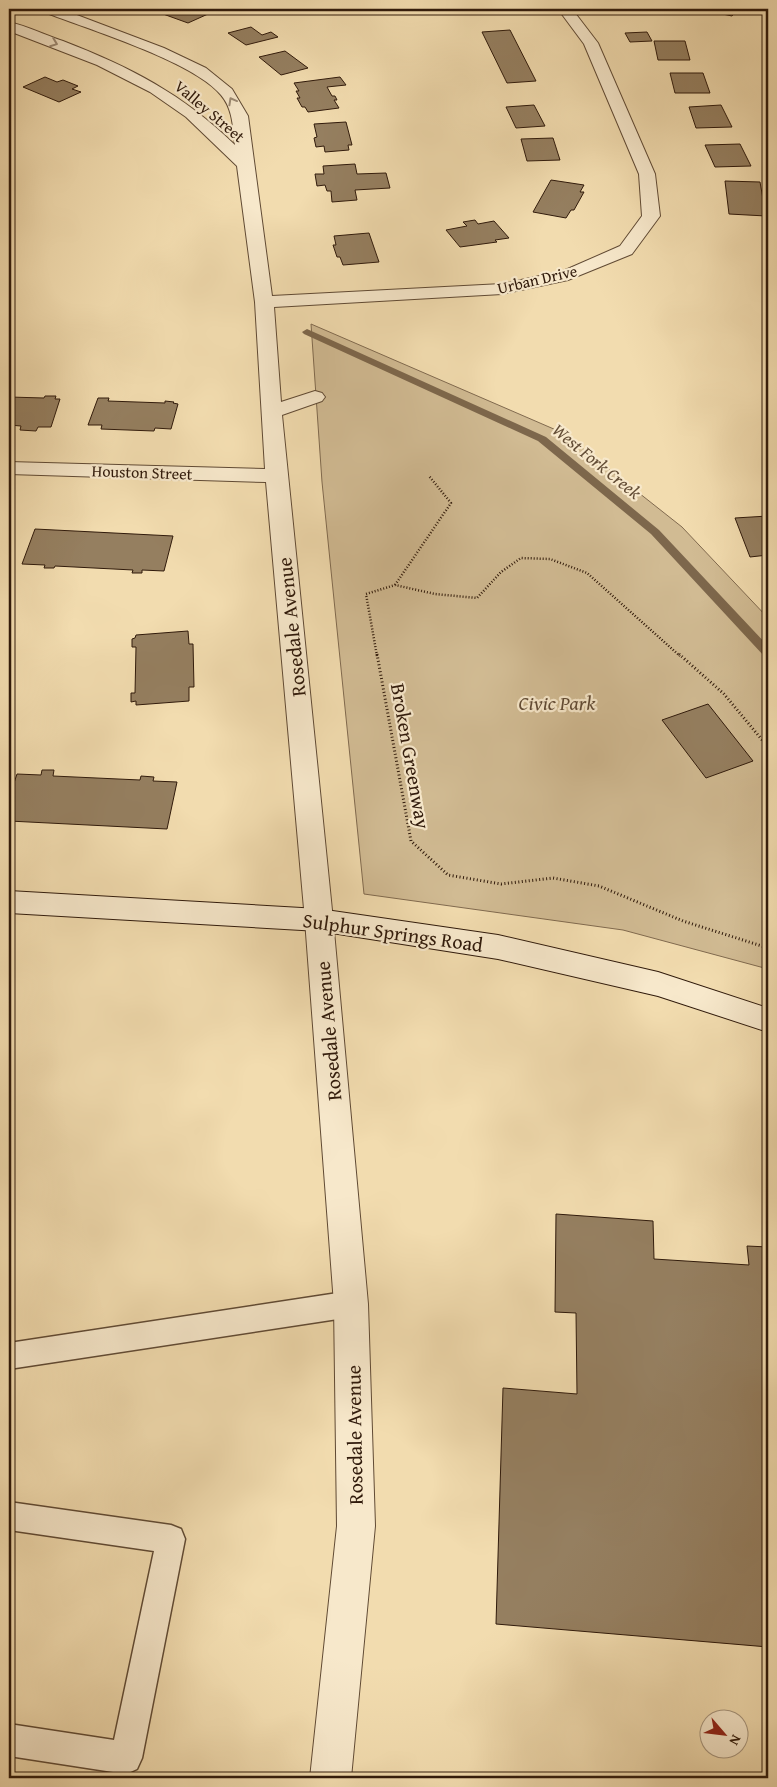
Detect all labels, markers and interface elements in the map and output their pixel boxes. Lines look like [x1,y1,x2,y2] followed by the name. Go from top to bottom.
[50,37,58,47] one-way arrow
[170,74,251,148] street label: Valley Street
[228,97,238,106] one-way arrow
[495,258,579,300] street label: Urban Drive
[547,417,648,506] water label: West Fork Creek
[91,458,193,486] street label: Houston Street
[269,556,313,698] street label: Rosedale Avenue
[384,681,438,831] street label: Broken Greenway
[519,688,596,717] park label: Civic Park
[301,905,485,959] street label: Sulphur Springs Road
[307,960,349,1102] street label: Rosedale Avenue
[338,1365,370,1505] street label: Rosedale Avenue
[700,1710,750,1760] north arrow
[724,1731,747,1749] text: N

